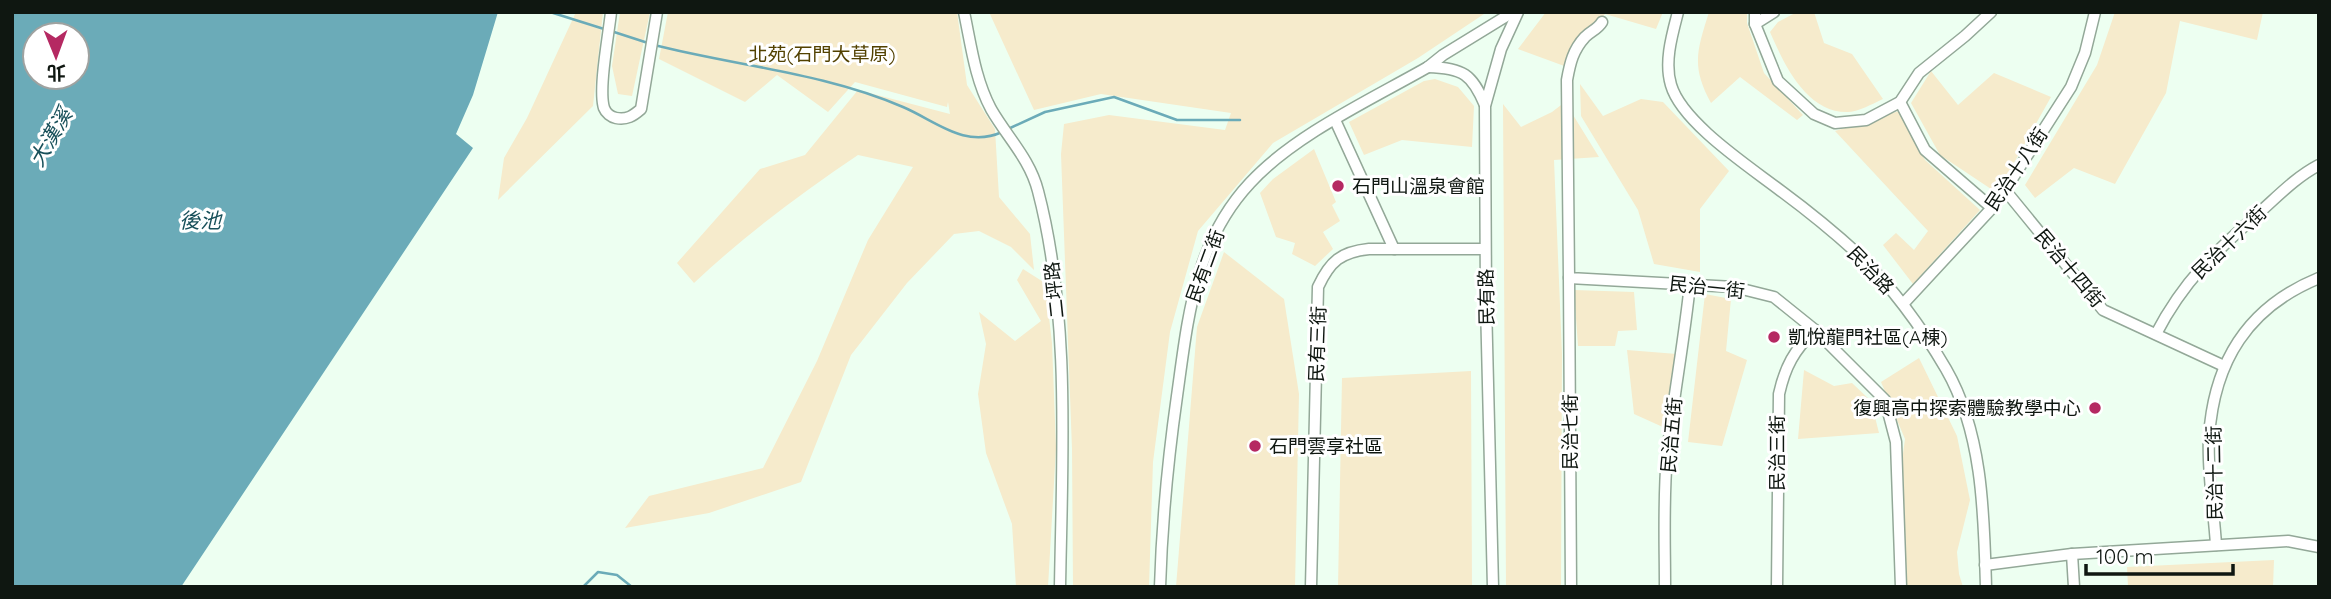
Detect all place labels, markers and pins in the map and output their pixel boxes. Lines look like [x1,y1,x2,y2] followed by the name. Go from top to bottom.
[1352,174,1485,198] place label: 石門山溫泉會館
[1330,178,1346,194] marker: 石門山溫泉會館
[1788,325,1948,349] place label: 凱悅龍門社區(A棟)
[1766,329,1782,345] marker: 凱悅龍門社區(A棟)
[1853,396,2081,420] place label: 復興高中探索體驗教學中心
[2087,400,2103,416] marker: 復興高中探索體驗教學中心
[1269,434,1383,458] place label: 石門雲享社區
[1247,438,1263,454] marker: 石門雲享社區

